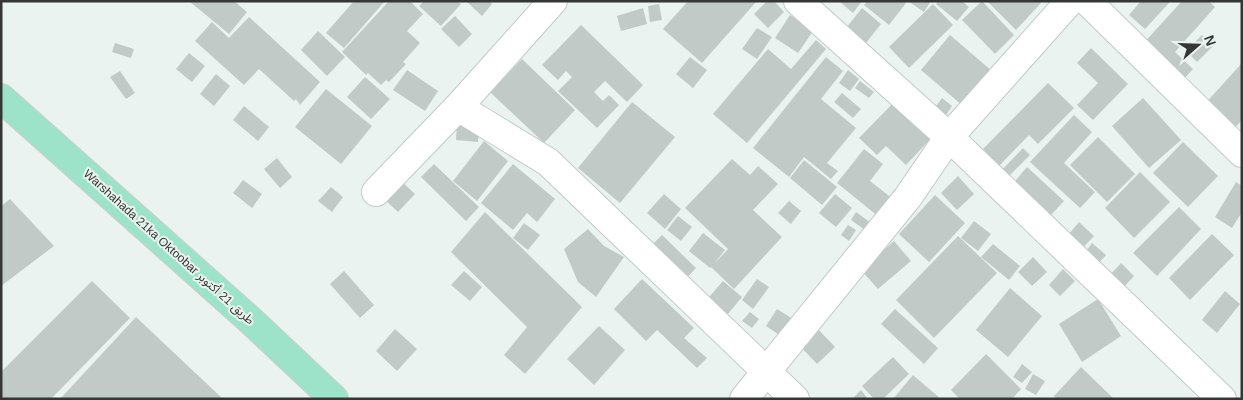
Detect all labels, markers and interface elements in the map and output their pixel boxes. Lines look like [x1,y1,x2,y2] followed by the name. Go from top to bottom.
[1173,20,1223,70] north arrow
[1201,33,1219,48] text: N
[80,166,258,328] street label: Warshahada 21ka Oktoobar طريق 21 أكتوبر

